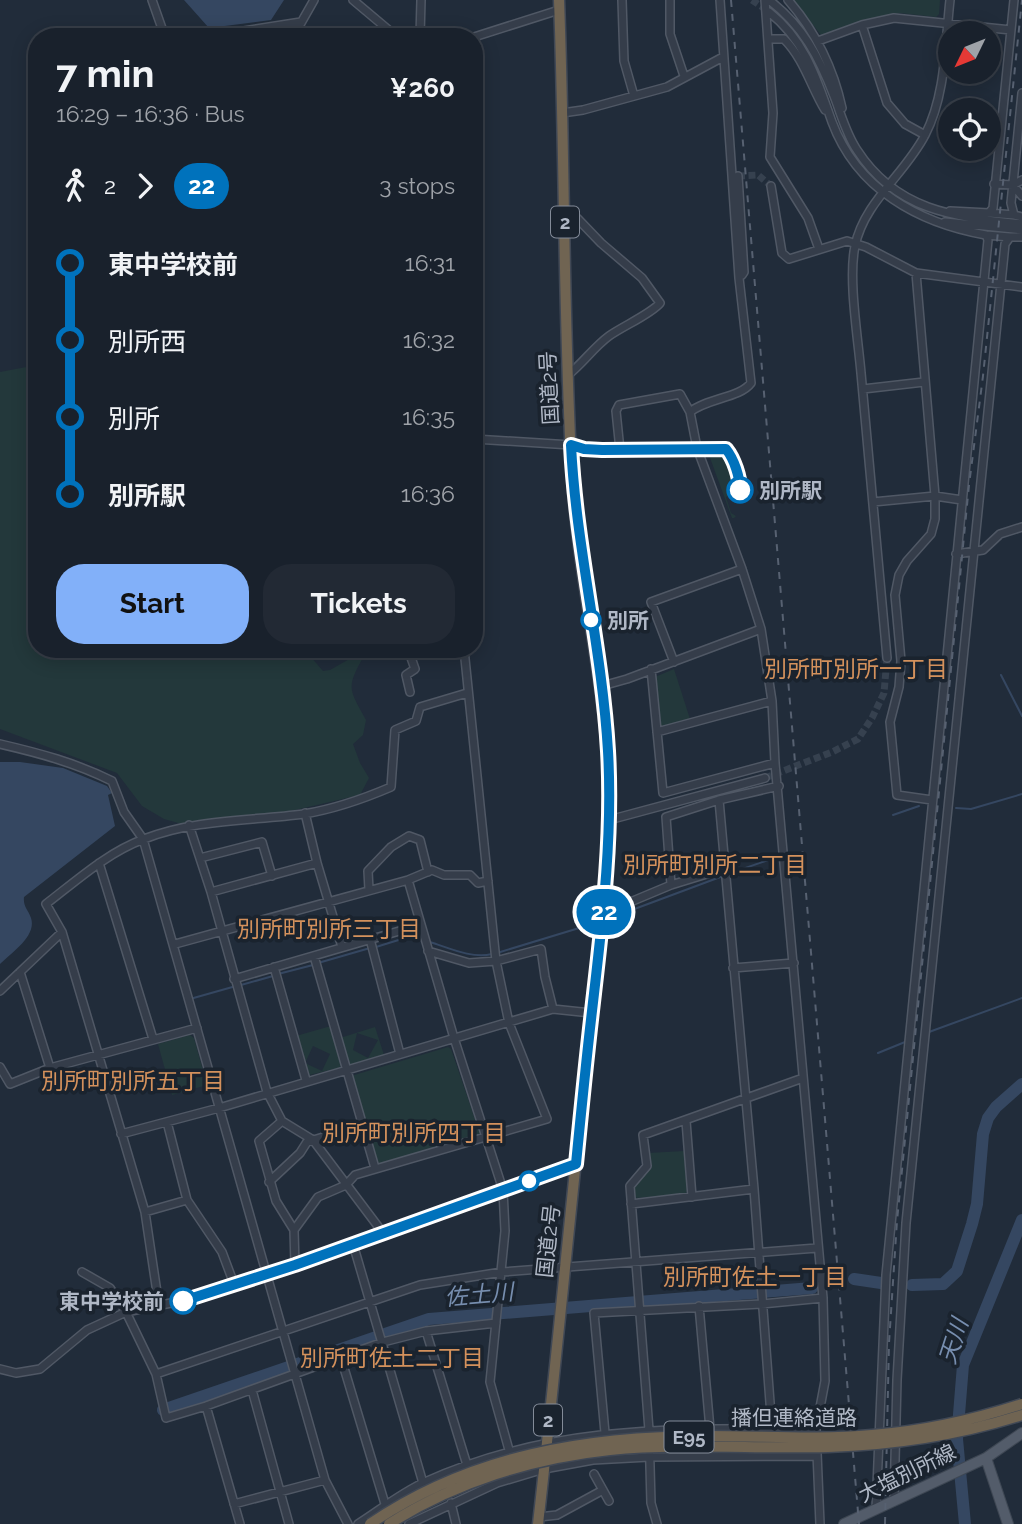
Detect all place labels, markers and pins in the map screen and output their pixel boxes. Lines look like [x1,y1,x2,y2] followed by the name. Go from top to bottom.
[727,477,753,503] marker: 別所駅
[759,478,822,503] place label: 別所駅
[607,608,649,633] place label: 別所
[581,610,601,630] marker: 別所
[519,1171,539,1191] unlabelled marker
[170,1288,196,1314] marker: 東中学校前
[59,1289,164,1314] place label: 東中学校前

